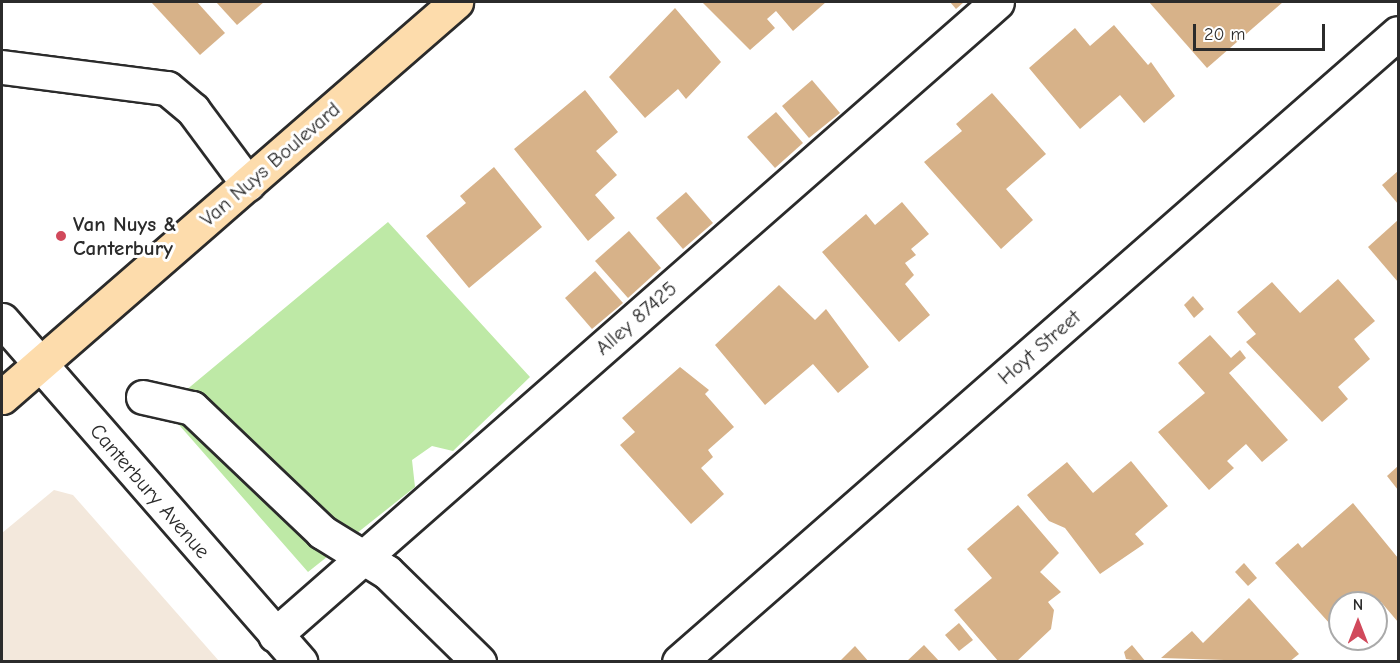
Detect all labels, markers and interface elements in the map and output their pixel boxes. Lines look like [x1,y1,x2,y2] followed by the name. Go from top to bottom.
[1196,12,1328,50] scale bar
[1204,24,1245,45] text: 20 m
[195,96,345,232] street label: Van Nuys Boulevard
[73,211,177,261] place label: Van Nuys & Canterbury
[54,229,68,243] marker: Van Nuys & Canterbury
[590,276,682,360] street label: Alley 87425
[993,304,1085,390] street label: Hoyt Street
[85,418,215,564] street label: Canterbury Avenue
[1328,591,1388,651] north arrow
[1353,596,1363,614] text: N

